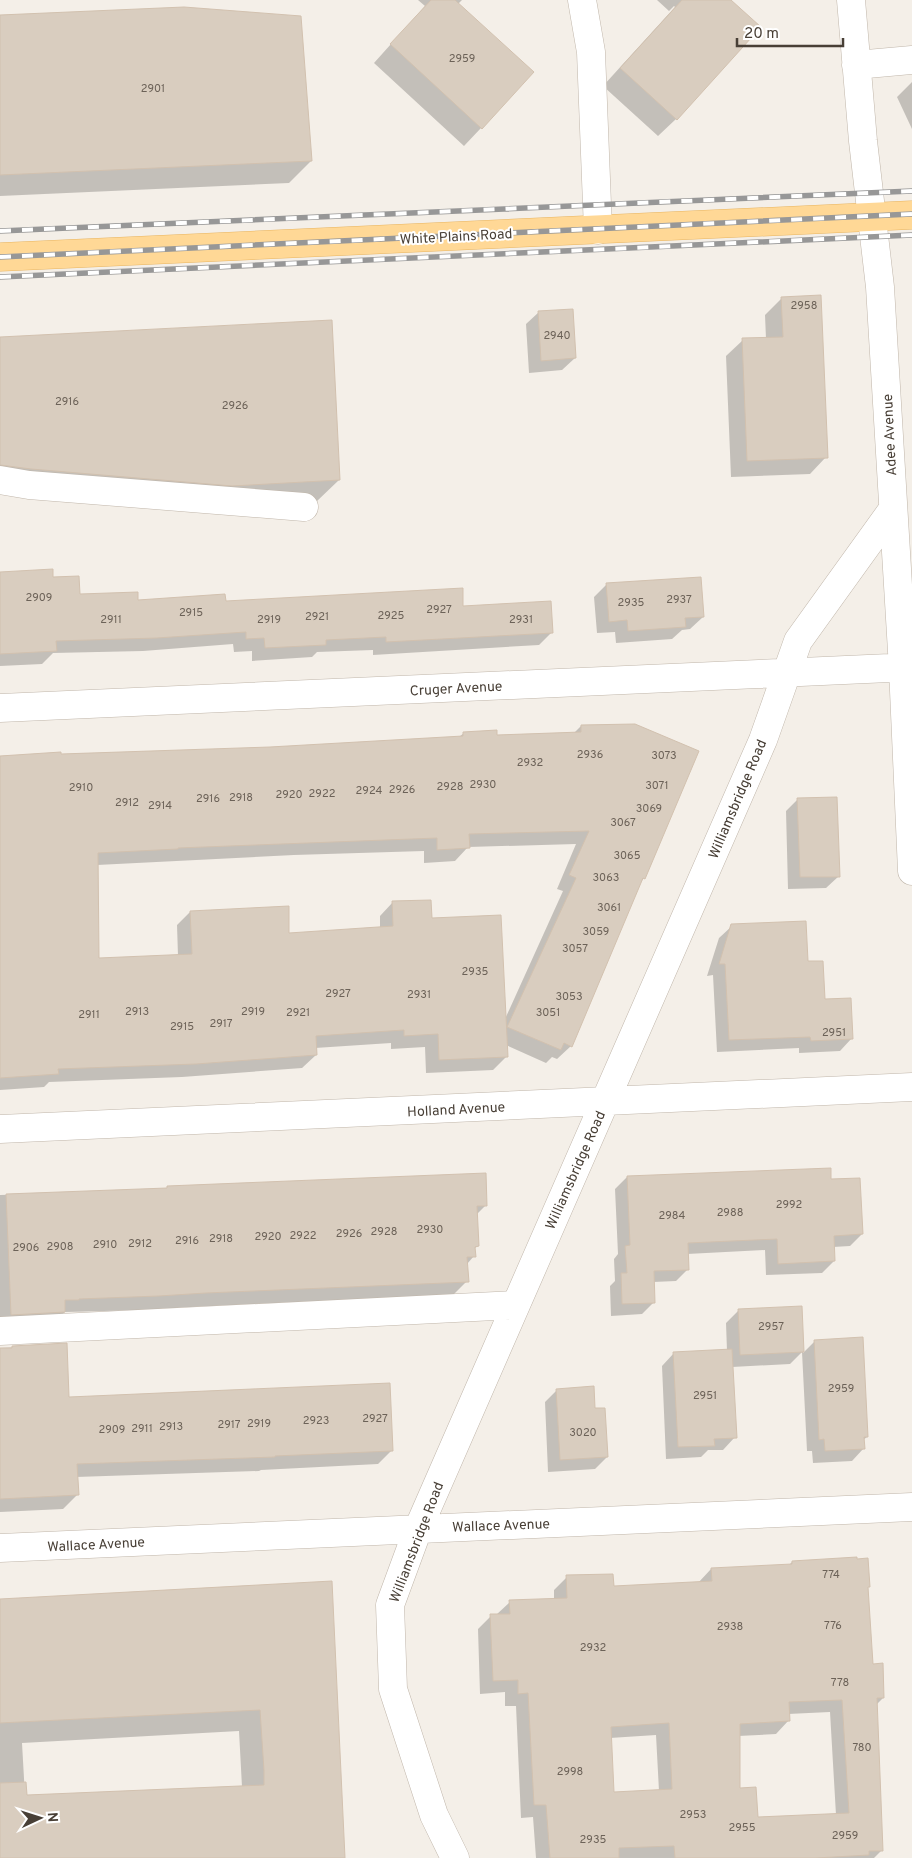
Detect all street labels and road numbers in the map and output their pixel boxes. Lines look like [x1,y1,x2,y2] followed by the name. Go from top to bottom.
[399,226,513,249] street label: White Plains Road
[880,393,901,476] street label: Adee Avenue
[409,679,503,700] street label: Cruger Avenue
[706,737,771,862] street label: Williamsbridge Road
[407,1099,505,1122] street label: Holland Avenue
[543,1109,610,1232] street label: Williamsbridge Road
[387,1480,448,1605] street label: Williamsbridge Road
[452,1516,550,1537] street label: Wallace Avenue
[47,1534,145,1557] street label: Wallace Avenue

